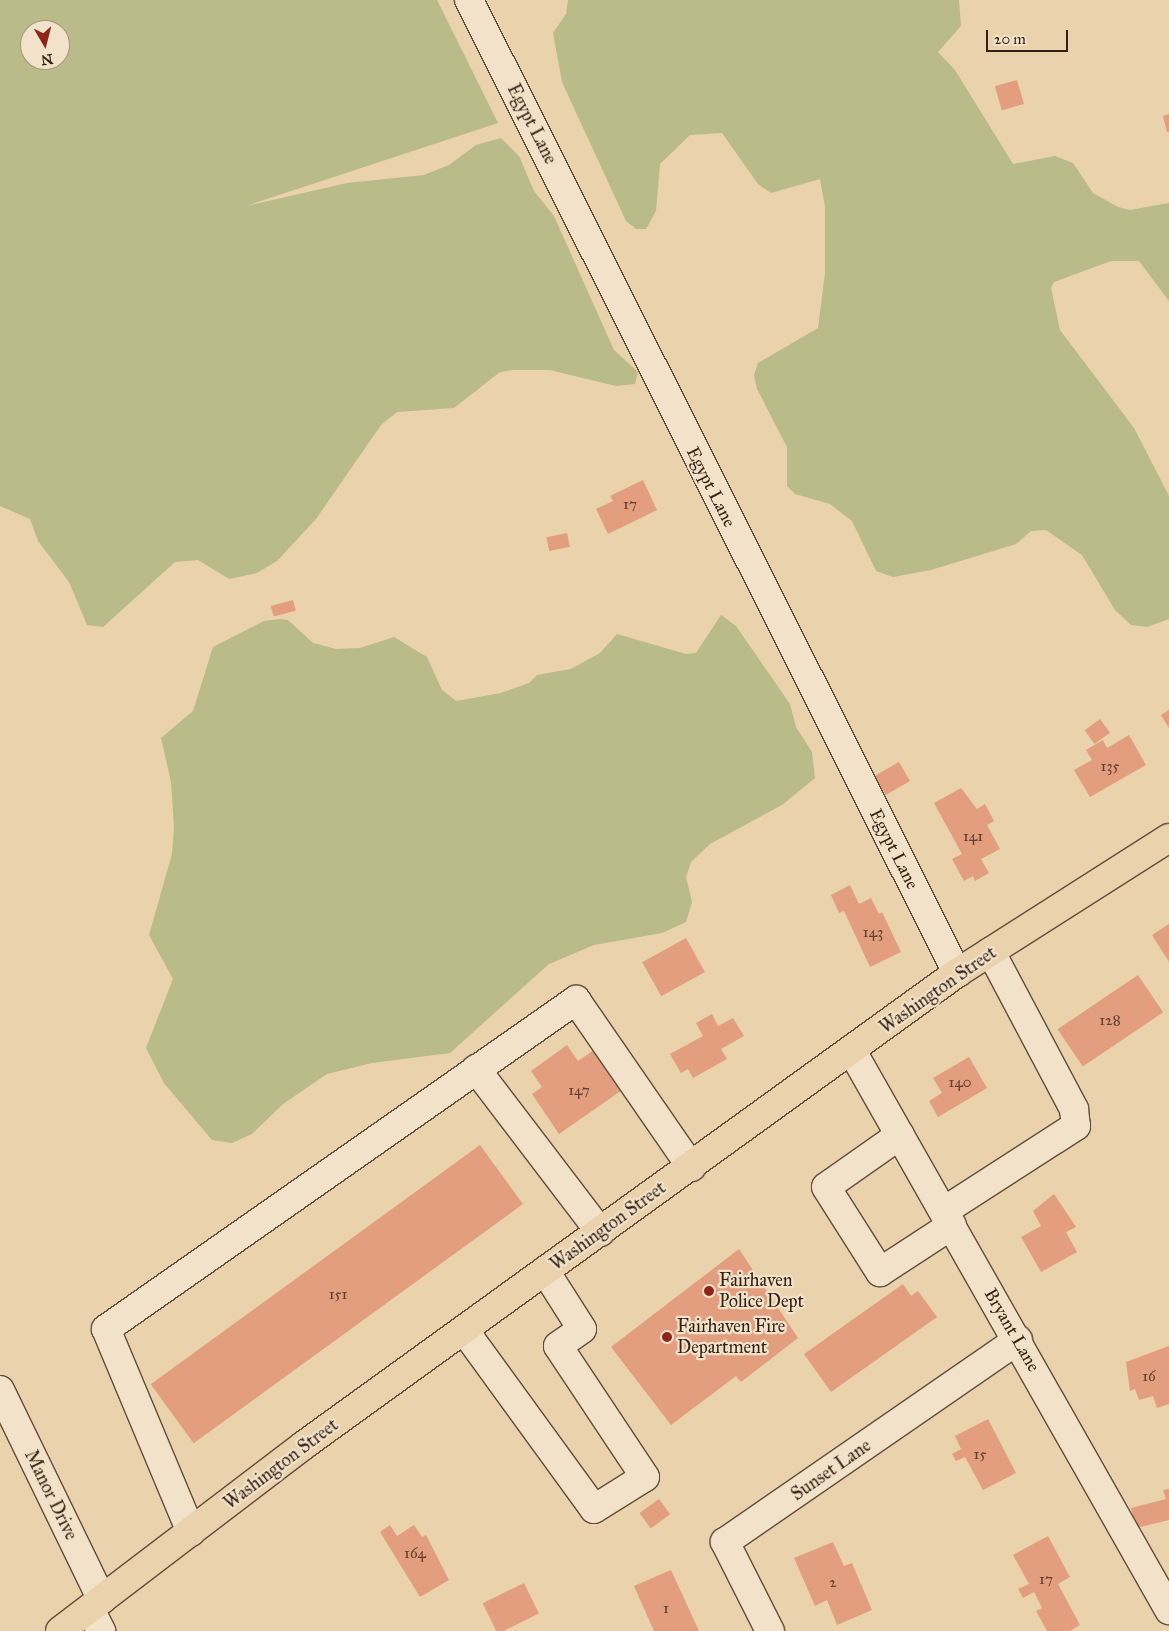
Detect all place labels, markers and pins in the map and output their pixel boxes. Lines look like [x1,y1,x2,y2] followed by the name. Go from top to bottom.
[719,1270,804,1312] place label: Fairhaven Police Dept
[703,1285,715,1297] marker: Fairhaven Police Dept
[677,1316,785,1358] place label: Fairhaven Fire Department
[661,1331,673,1343] marker: Fairhaven Fire Department

